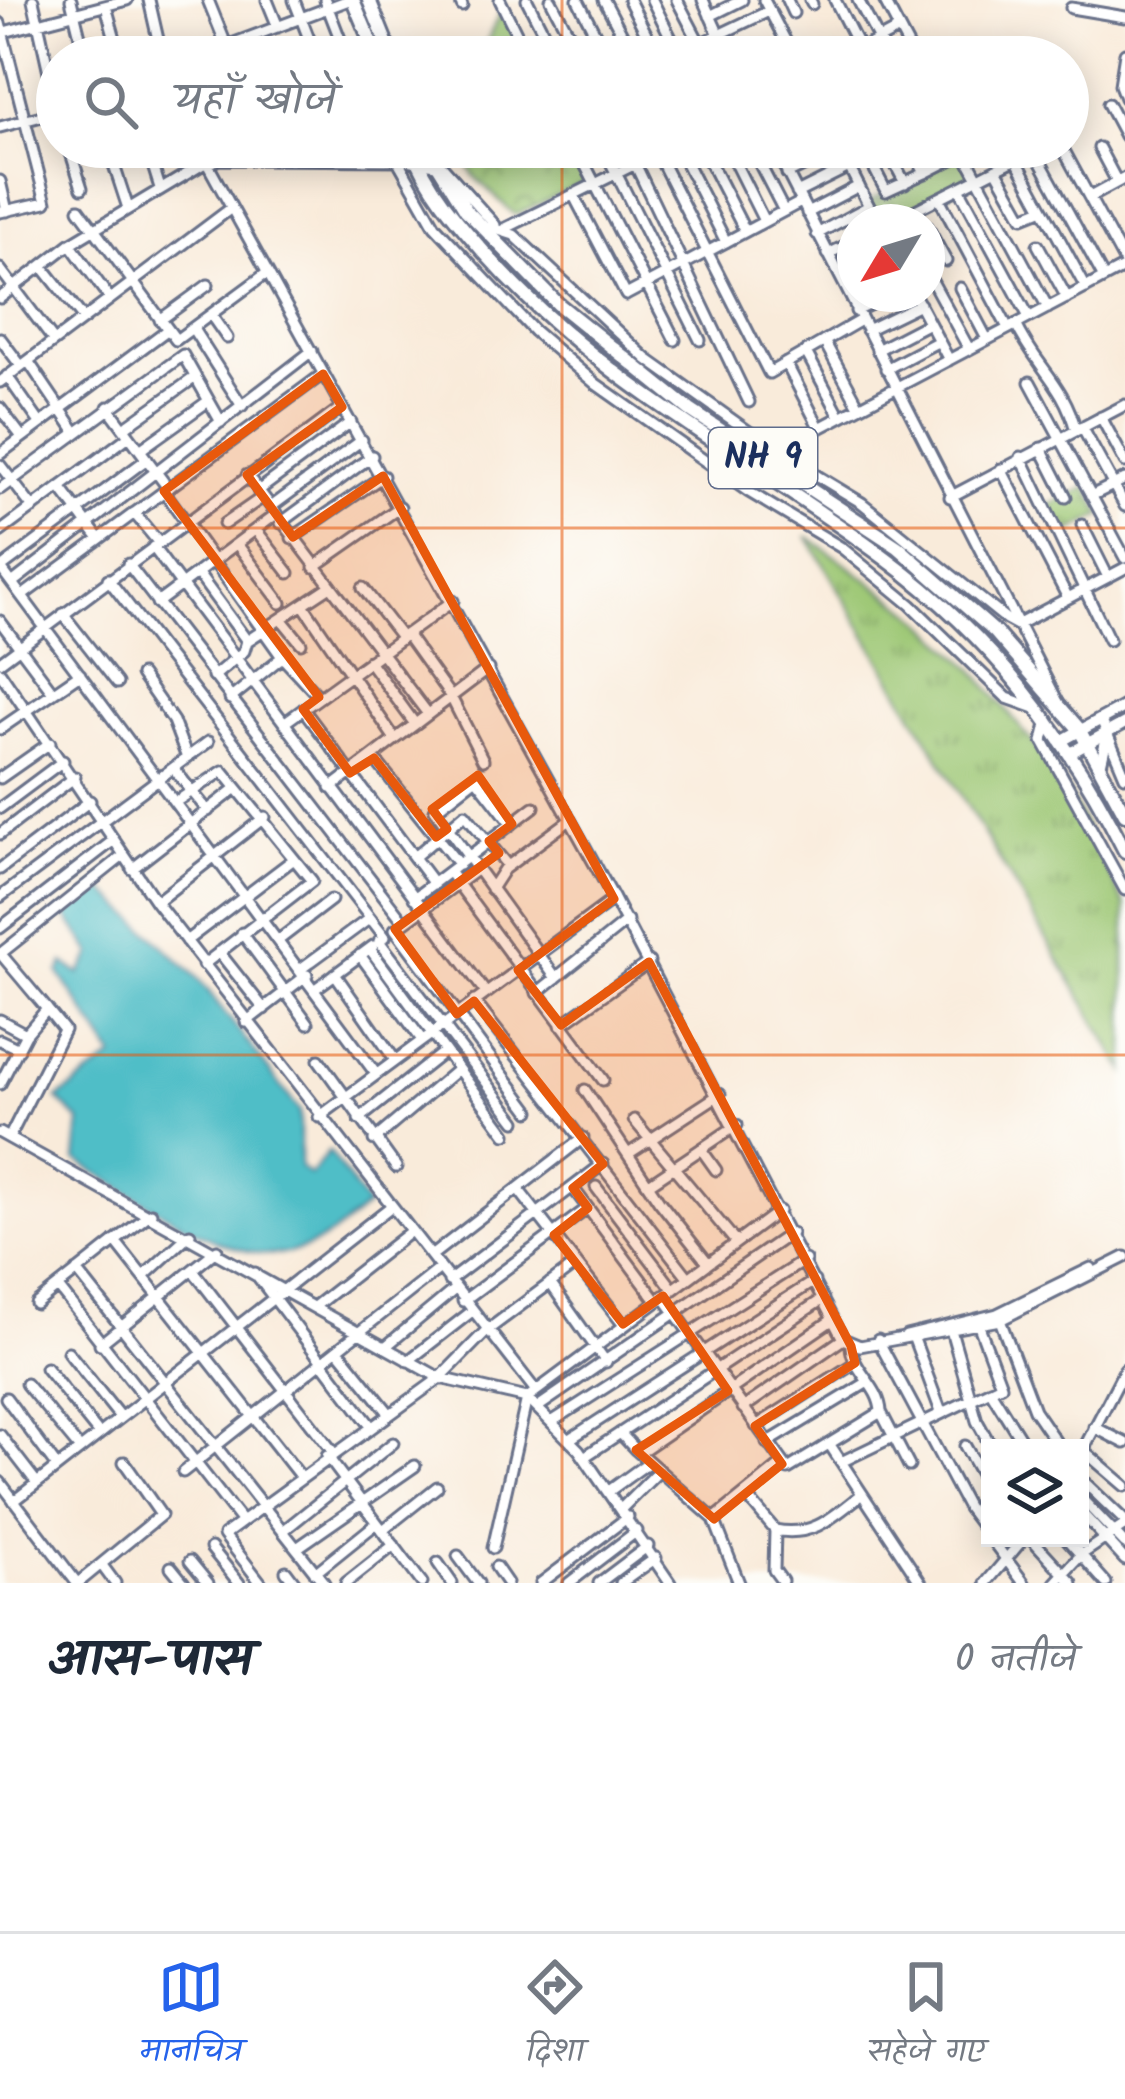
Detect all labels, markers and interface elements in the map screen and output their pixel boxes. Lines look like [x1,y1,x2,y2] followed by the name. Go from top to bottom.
[36,36,1089,168] search box
[174,66,336,138] text: यहाँ खोजें
[78,69,144,135] icon: search
[837,204,945,312] north arrow
[709,428,817,488] road number: NH 9
[981,1439,1089,1547] map controls
[981,1439,1089,1547] button: layers
[48,1621,253,1702] text: आस-पास
[955,1630,1077,1692] text: 0 नतीजे
[140,1954,242,2079] tab: मानचित्र
[522,1954,588,2079] tab: दिशा
[867,1954,985,2079] tab: सहेजे गए

